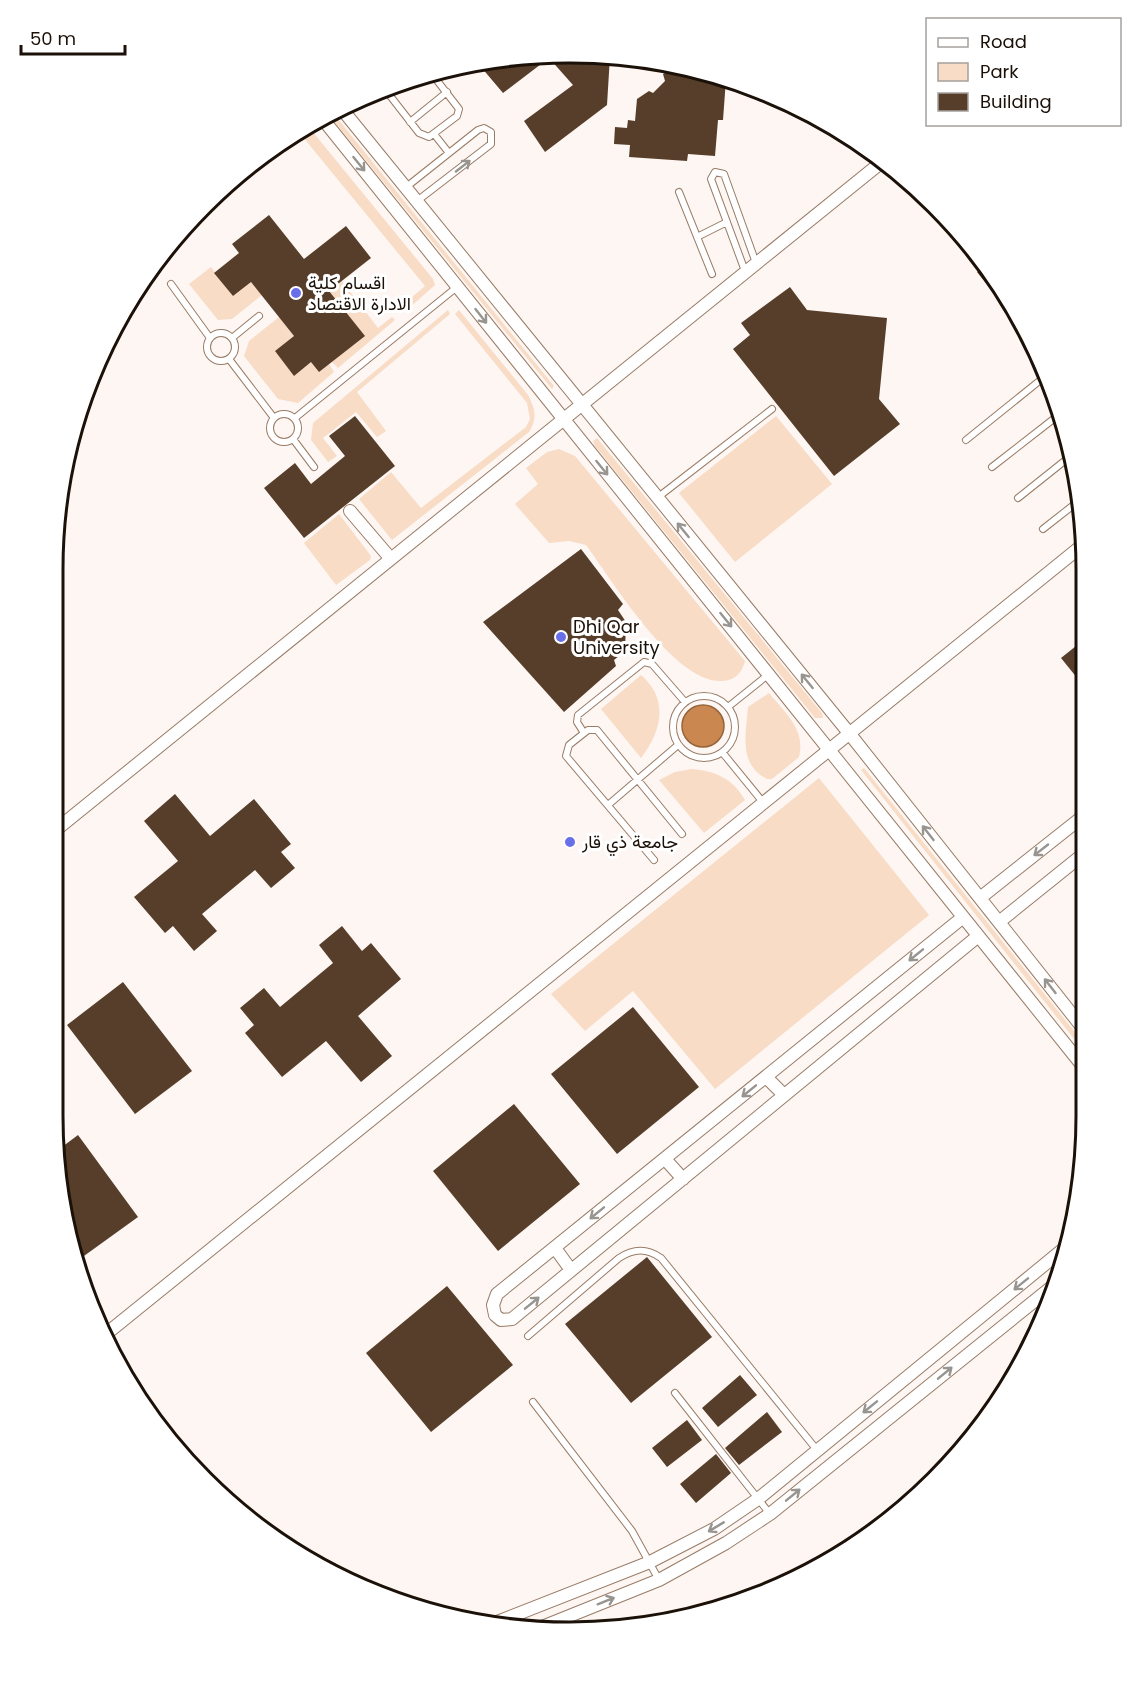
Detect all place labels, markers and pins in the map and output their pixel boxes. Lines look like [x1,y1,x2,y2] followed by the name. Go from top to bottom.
[308,270,411,316] place label: اقسام كلية الادارة الاقتصاد
[289,286,303,300] marker: اقسام كلية الادارة الاقتصاد
[573,614,660,660] place label: Dhi Qar University
[554,630,568,644] marker: Dhi Qar University
[581,829,678,857] place label: جامعة ذي قار
[563,835,577,849] marker: جامعة ذي قار

